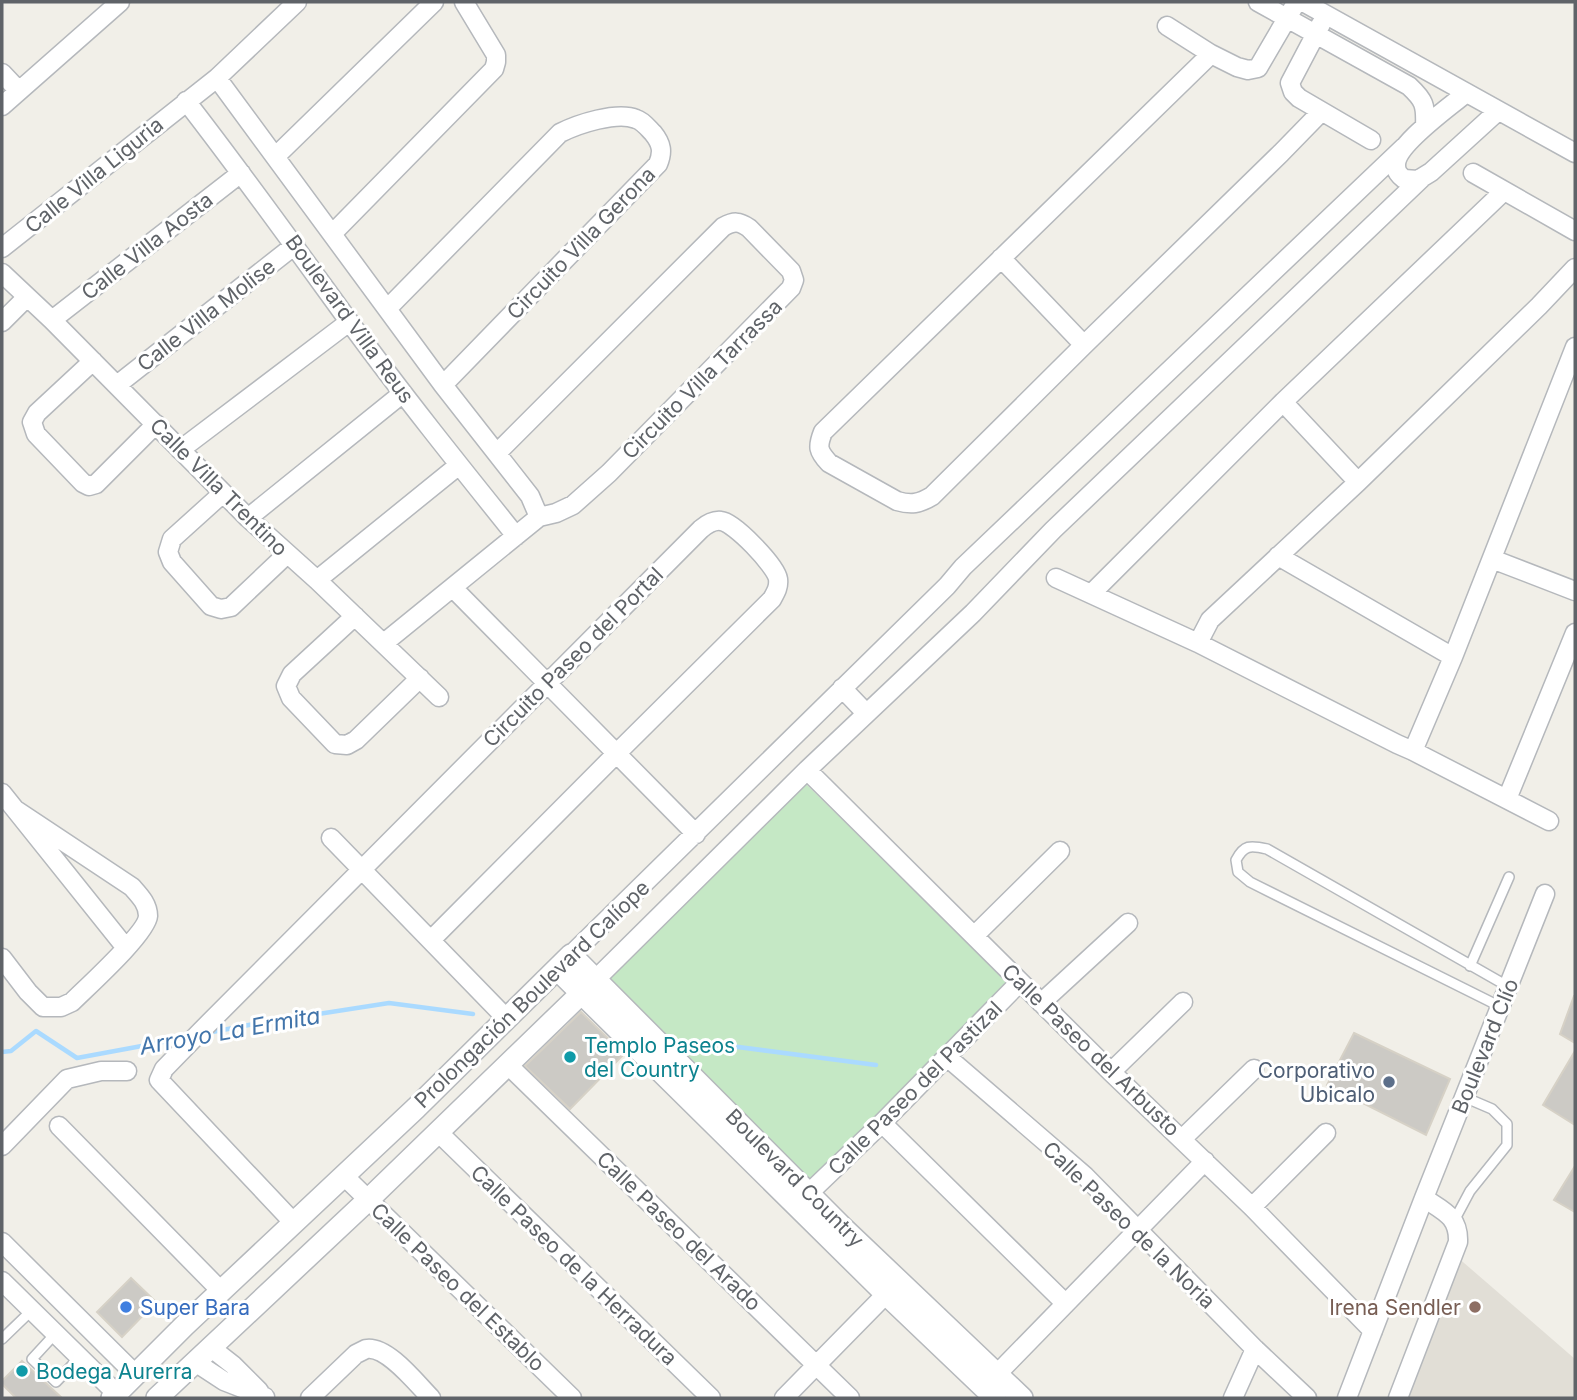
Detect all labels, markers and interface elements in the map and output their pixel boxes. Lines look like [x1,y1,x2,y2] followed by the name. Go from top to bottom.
[20,112,168,238] street label: Calle Villa Liguria
[502,162,660,324] street label: Circuito Villa Gerona
[76,187,218,305] street label: Calle Villa Aosta
[281,230,419,408] street label: Boulevard Villa Reus
[132,253,280,377] street label: Calle Villa Molise
[617,294,787,464] street label: Circuito Villa Tarrassa
[145,413,293,561] street label: Calle Villa Trentino
[478,562,668,752] street label: Circuito Paseo del Portal
[409,875,655,1113] street label: Prolongación Boulevard Calíope
[997,959,1185,1141] street label: Calle Paseo del Arbusto
[1447,975,1523,1117] street label: Boulevard Clío
[823,996,1007,1180] street label: Calle Paseo del Pastizal
[137,1001,323,1061] water label: Arroyo La Ermita
[584,1033,735,1082] place label: Templo Paseos del Country
[562,1049,578,1065] marker: Templo Paseos del Country
[1258,1058,1375,1107] place label: Corporativo Ubicalo
[1381,1074,1397,1090] marker: Corporativo Ubicalo
[721,1104,869,1252] street label: Boulevard Country
[1038,1136,1220,1314] street label: Calle Paseo de la Noria
[592,1146,766,1316] street label: Calle Paseo del Arado
[466,1160,682,1370] street label: Calle Paseo de la Herradura
[366,1198,550,1376] street label: Calle Paseo del Establo
[140,1295,250,1320] place label: Super Bara
[1329,1295,1461,1320] place label: Irena Sendler
[118,1299,134,1315] marker: Super Bara
[1467,1299,1483,1315] marker: Irena Sendler
[36,1359,193,1384] place label: Bodega Aurerra
[14,1363,30,1379] marker: Bodega Aurerra

